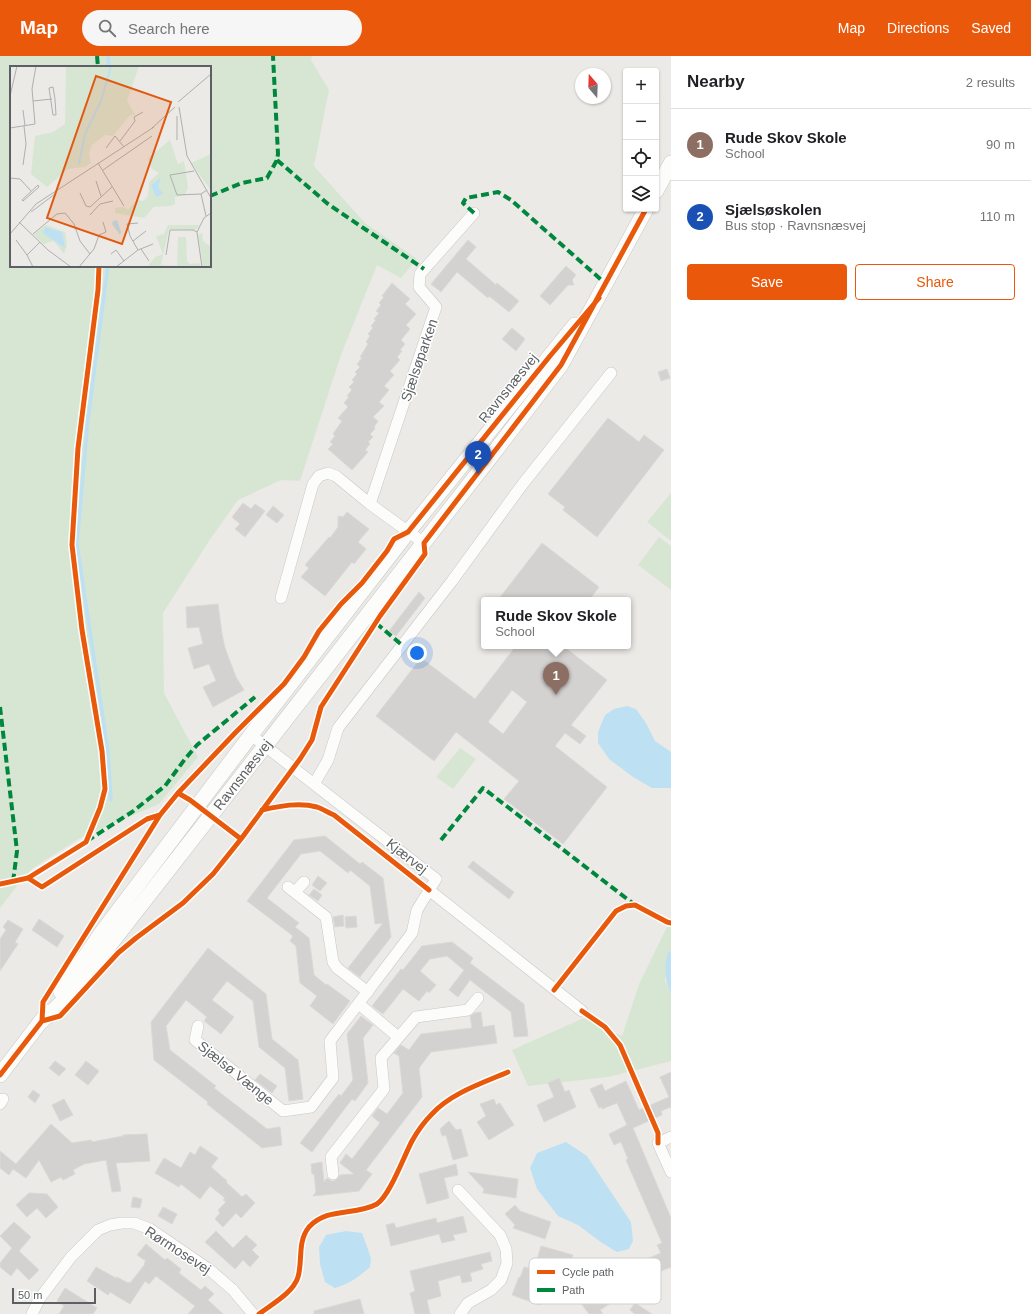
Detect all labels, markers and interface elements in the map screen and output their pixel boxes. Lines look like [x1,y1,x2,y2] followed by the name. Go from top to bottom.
[82,10,362,46] search box
[20,17,58,38] text: Map
[96,17,118,39] icon: search
[128,20,210,37] text: Search here
[838,20,865,36] text: Map
[887,20,949,36] text: Directions
[971,20,1011,36] text: Saved
[10,66,211,267] inset map
[575,68,611,104] north arrow
[623,68,659,212] map controls
[623,68,659,104] button: +
[687,72,745,91] text: Nearby
[966,75,1015,90] text: 2 results
[623,104,659,140] button: −
[725,129,847,146] text: Rude Skov Skole
[696,137,704,152] text: 1
[986,137,1015,152] text: 90 m
[623,140,659,176] button: locate
[725,146,765,161] text: School
[623,176,659,212] button: layers
[725,201,822,218] text: Sjælsøskolen
[696,209,704,224] text: 2
[980,209,1015,224] text: 110 m
[725,218,866,233] text: Bus stop · Ravnsnæsvej
[687,264,847,300] button: Save
[855,264,1015,300] button: Share
[397,317,441,403] street label: Sjælsøparken
[475,350,541,426] street label: Ravnsnæsvej
[465,441,491,474] pin: 2
[481,597,631,649] popup
[495,607,617,624] text: Rude Skov Skole
[495,624,535,639] text: School
[407,643,427,663] your location
[543,662,569,695] pin: 1
[210,736,275,813] street label: Ravnsnæsvej
[383,835,431,877] street label: Kjærvej
[195,1038,277,1108] street label: Sjælsø Vænge
[142,1223,214,1277] street label: Rørmosevej
[529,1258,661,1304] legend
[562,1266,614,1278] text: Cycle path
[562,1284,585,1296] text: Path
[12,1286,96,1305] scale bar
[18,1289,42,1301] text: 50 m

